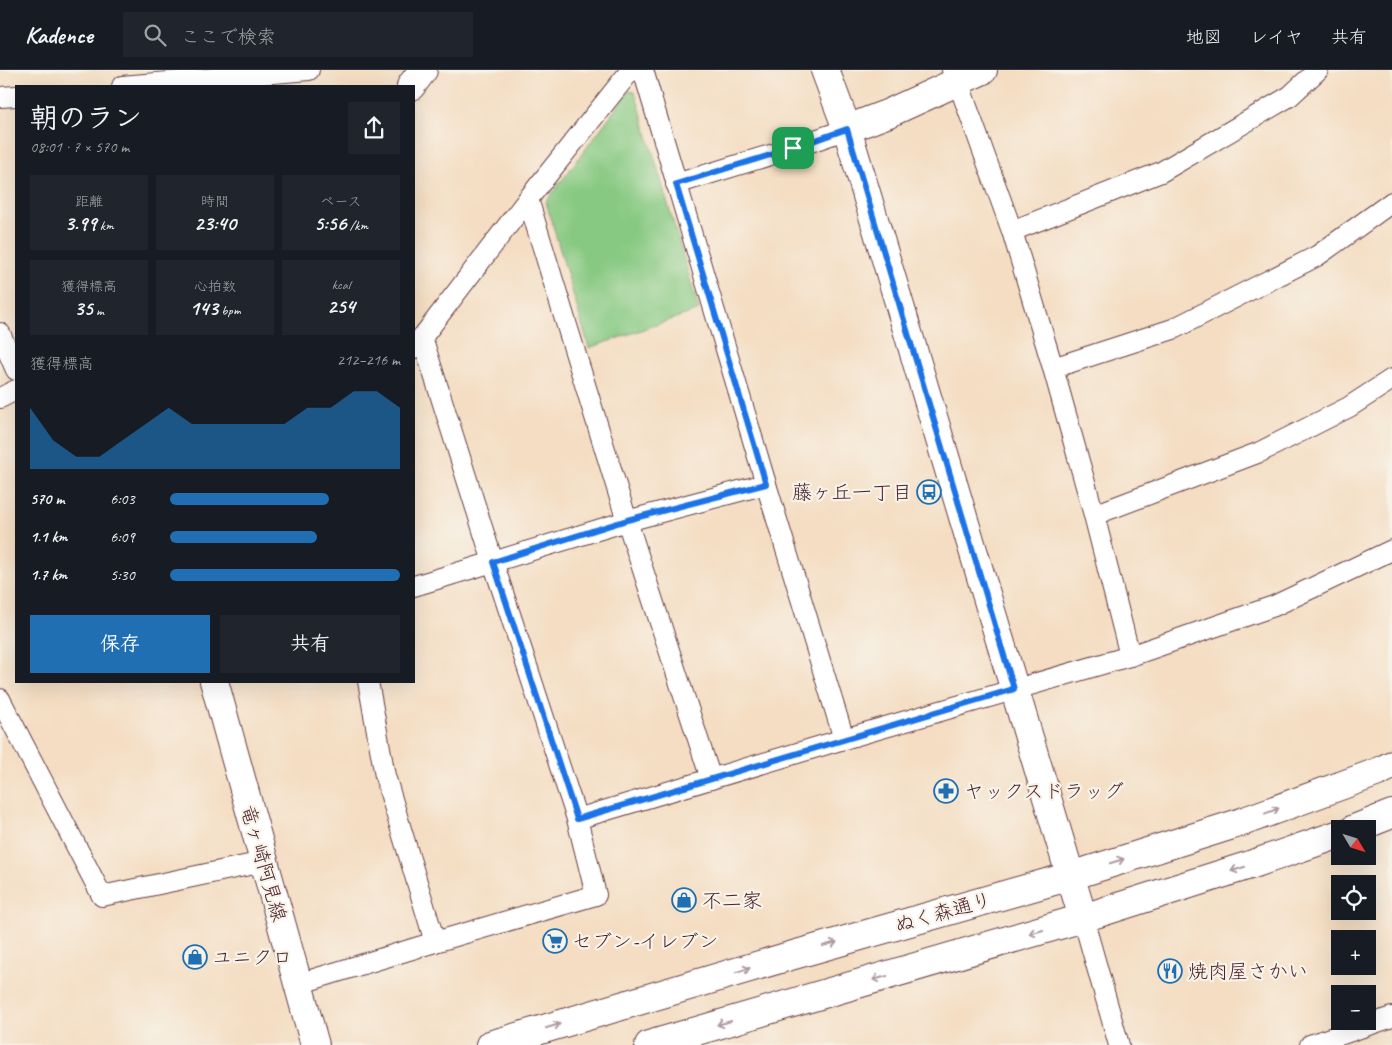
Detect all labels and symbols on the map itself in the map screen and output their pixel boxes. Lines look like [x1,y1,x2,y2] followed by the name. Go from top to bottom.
[772,127,814,169] pin
[916,479,942,505] bus stop icon: 藤ヶ丘一丁目
[792,480,912,505] place label: 藤ヶ丘一丁目
[933,778,959,804] pharmacy icon: ヤックスドラッグ
[964,779,1124,804] place label: ヤックスドラッグ
[235,802,292,924] street label: 竜ヶ崎阿見線
[1264,806,1279,815] one-way arrow
[1331,820,1376,865] north arrow
[1109,856,1125,866] one-way arrow
[1230,865,1246,874] one-way arrow
[671,887,697,913] shop icon: 不二家
[892,887,995,938] street label: ぬく森通り
[702,888,762,913] place label: 不二家
[542,928,568,954] supermarket icon: セブン-イレブン
[1029,928,1045,938] one-way arrow
[572,929,719,954] place label: セブン-イレブン
[821,939,837,949] one-way arrow
[182,944,208,970] shop icon: ユニクロ
[212,945,292,970] place label: ユニクロ
[1157,958,1183,984] restaurant icon: 焼肉屋さかい
[1188,959,1308,984] place label: 焼肉屋さかい
[734,964,750,974] one-way arrow
[873,973,889,983] one-way arrow
[717,1019,733,1029] one-way arrow
[545,1021,561,1031] one-way arrow

